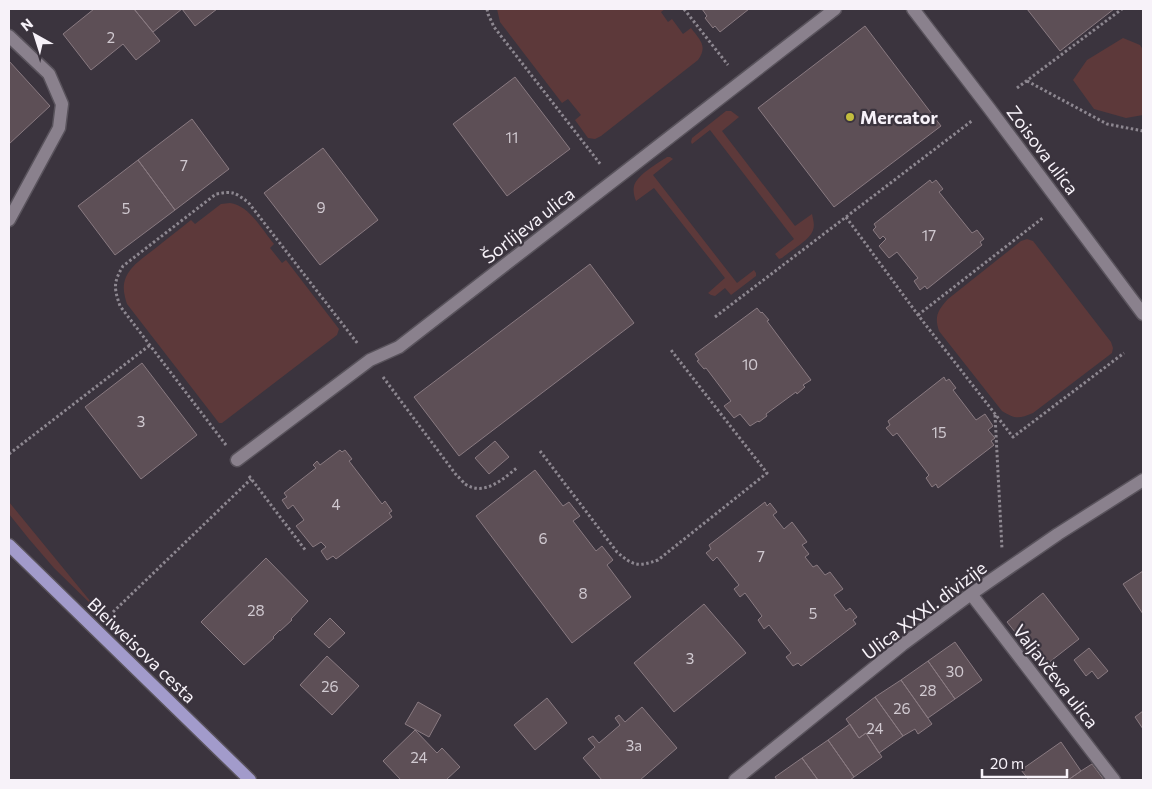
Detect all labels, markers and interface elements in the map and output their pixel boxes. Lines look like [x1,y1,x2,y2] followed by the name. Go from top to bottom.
[10,10,60,60] north arrow
[17,15,36,34] text: N
[107,28,115,46] house number: 2
[1002,101,1084,199] street label: Zoisova ulica
[860,106,938,128] place label: Mercator
[844,111,856,123] marker: Mercator
[506,128,518,146] house number: 11
[180,156,188,174] house number: 7
[477,182,579,268] street label: Šorlijeva ulica
[316,198,326,216] house number: 9
[122,199,130,217] house number: 5
[922,226,936,244] house number: 17
[742,355,758,373] house number: 10
[137,412,145,430] house number: 3
[931,423,947,441] house number: 15
[332,495,341,513] house number: 4
[538,529,548,547] house number: 6
[757,547,765,565] house number: 7
[857,556,991,664] street label: Ulica XXXI. divizije
[578,584,588,602] house number: 8
[83,593,201,707] street label: Bleiweisova cesta
[247,601,265,619] house number: 28
[809,604,817,622] house number: 5
[1009,620,1103,732] street label: Valjavčeva ulica
[686,649,694,667] house number: 3
[946,662,964,680] house number: 30
[321,677,339,695] house number: 26
[919,681,937,699] house number: 28
[893,699,911,717] house number: 26
[866,719,884,737] house number: 24
[626,736,642,754] house number: 3a
[982,746,1067,778] scale bar
[410,748,428,766] house number: 24
[990,754,1024,772] text: 20 m

